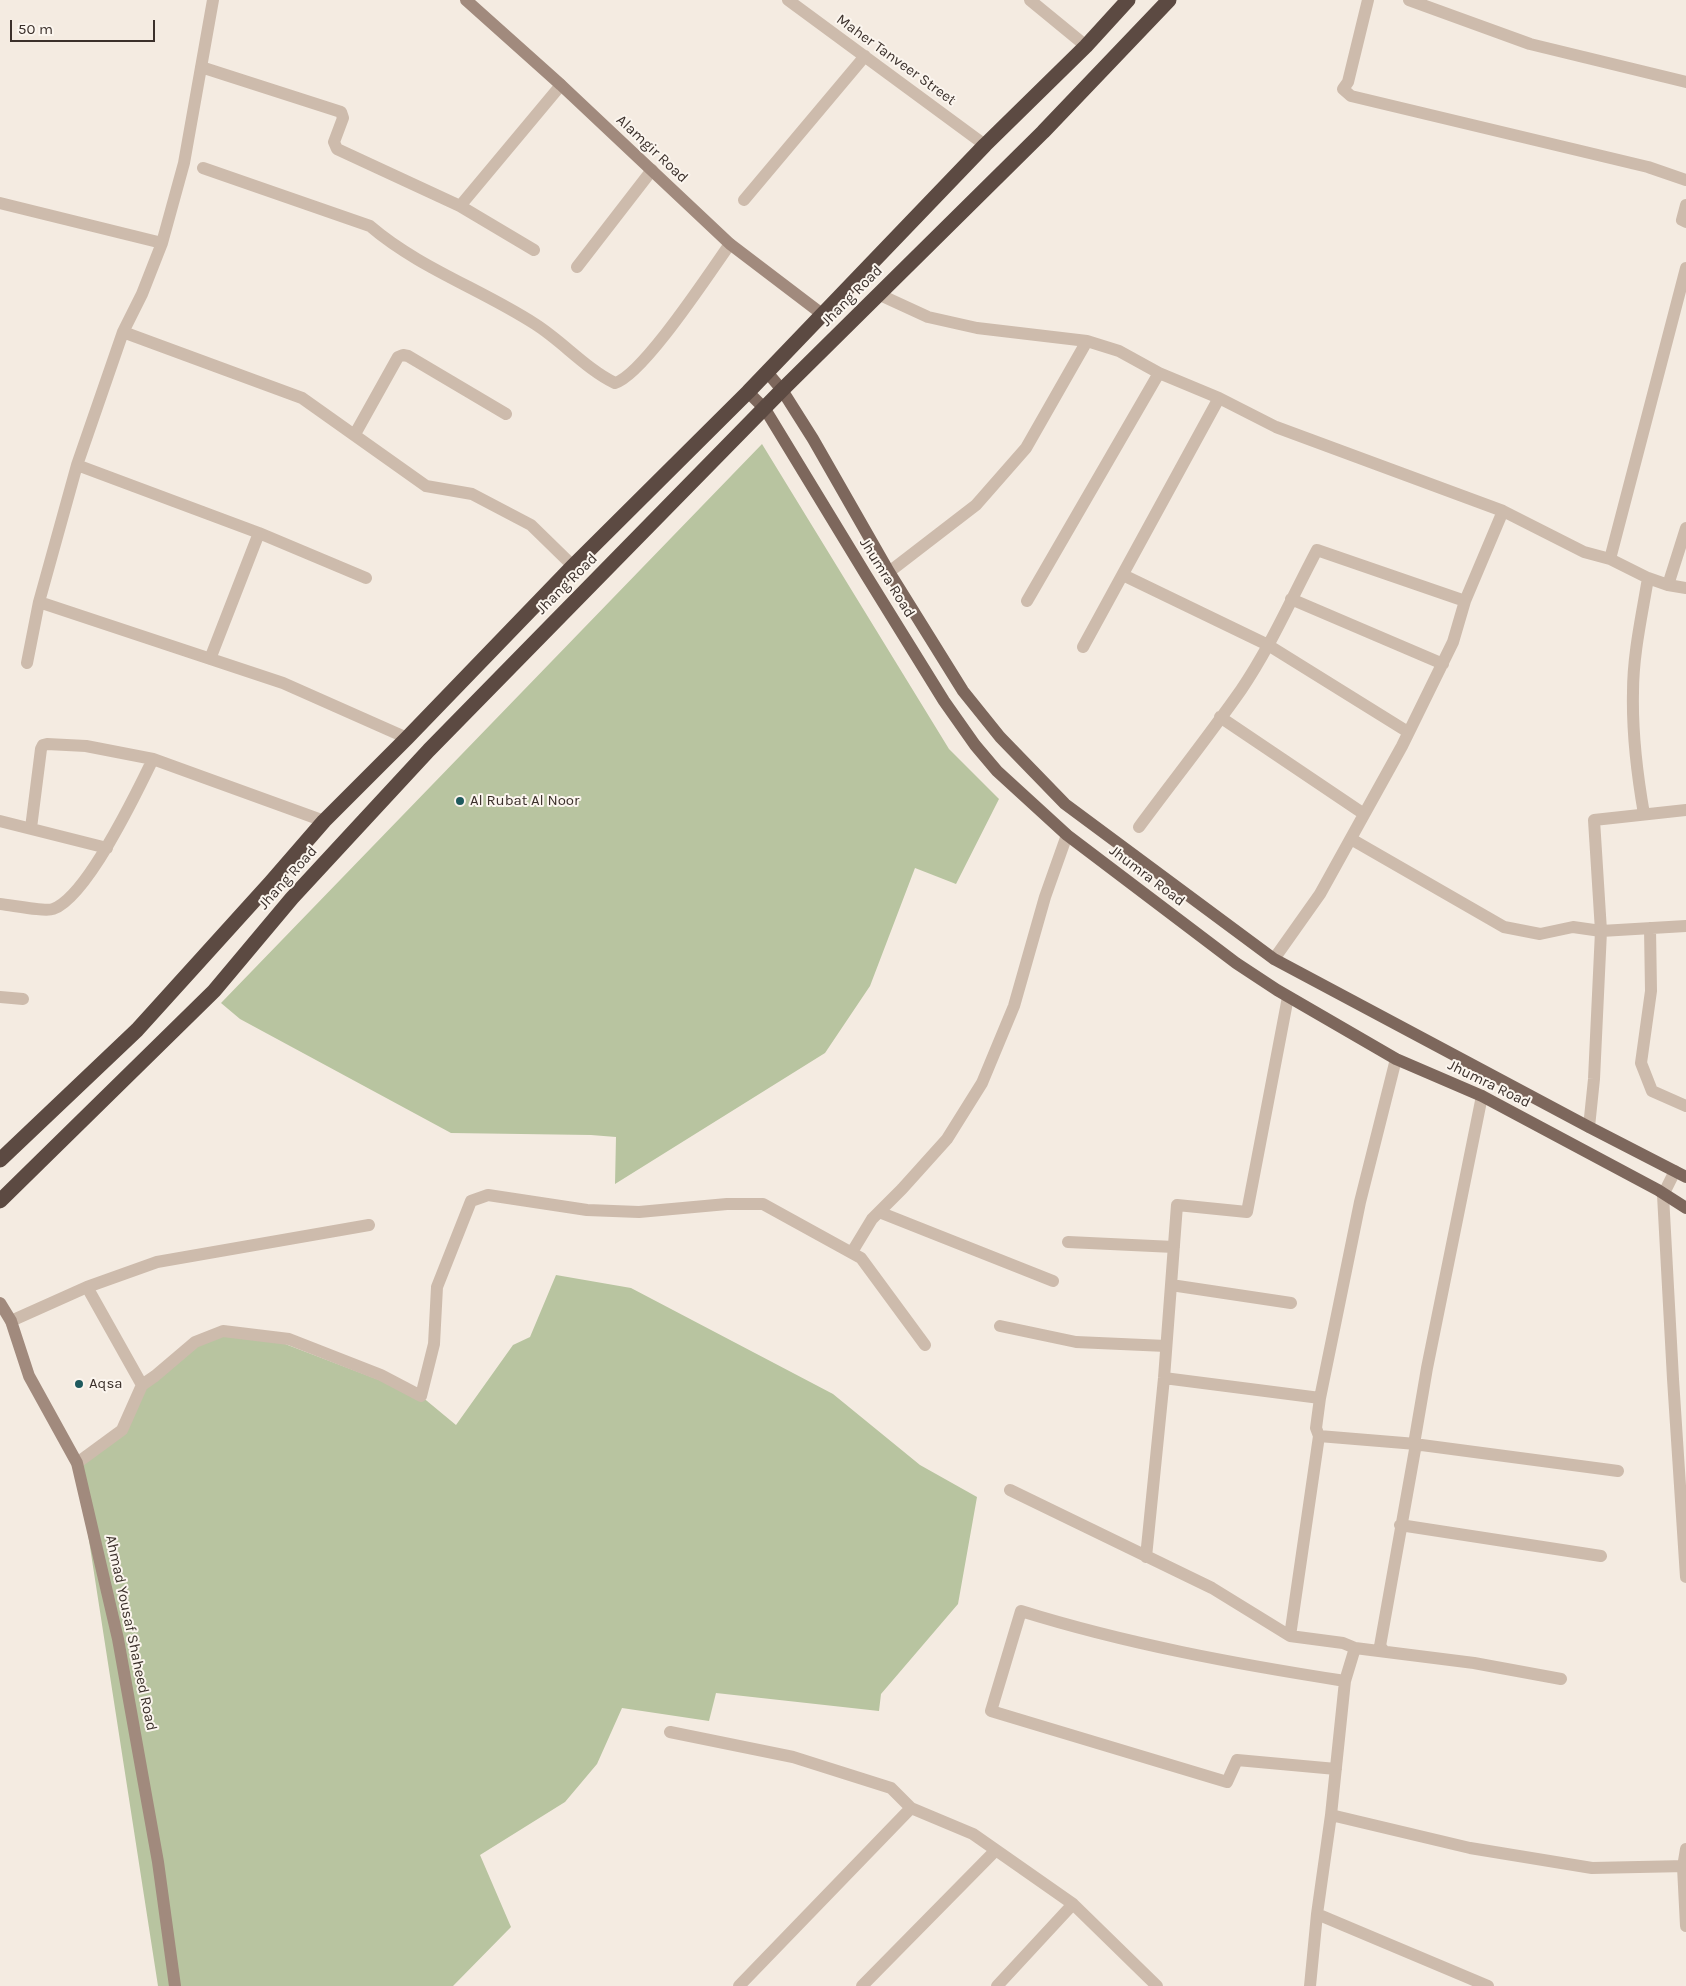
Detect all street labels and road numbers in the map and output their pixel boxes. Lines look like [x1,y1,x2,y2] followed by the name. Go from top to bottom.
[833,11,959,109] street label: Maher Tanveer Street
[612,111,692,187] street label: Alamgir Road
[818,262,886,330] street label: Jhang Road
[856,535,918,621] street label: Jhumra Road
[533,550,601,618] street label: Jhang Road
[1106,842,1188,910] street label: Jhumra Road
[255,843,321,913] street label: Jhang Road
[1445,1056,1533,1112] street label: Jhumra Road
[101,1534,161,1732] street label: Ahmad Yousaf Shaheed Road

